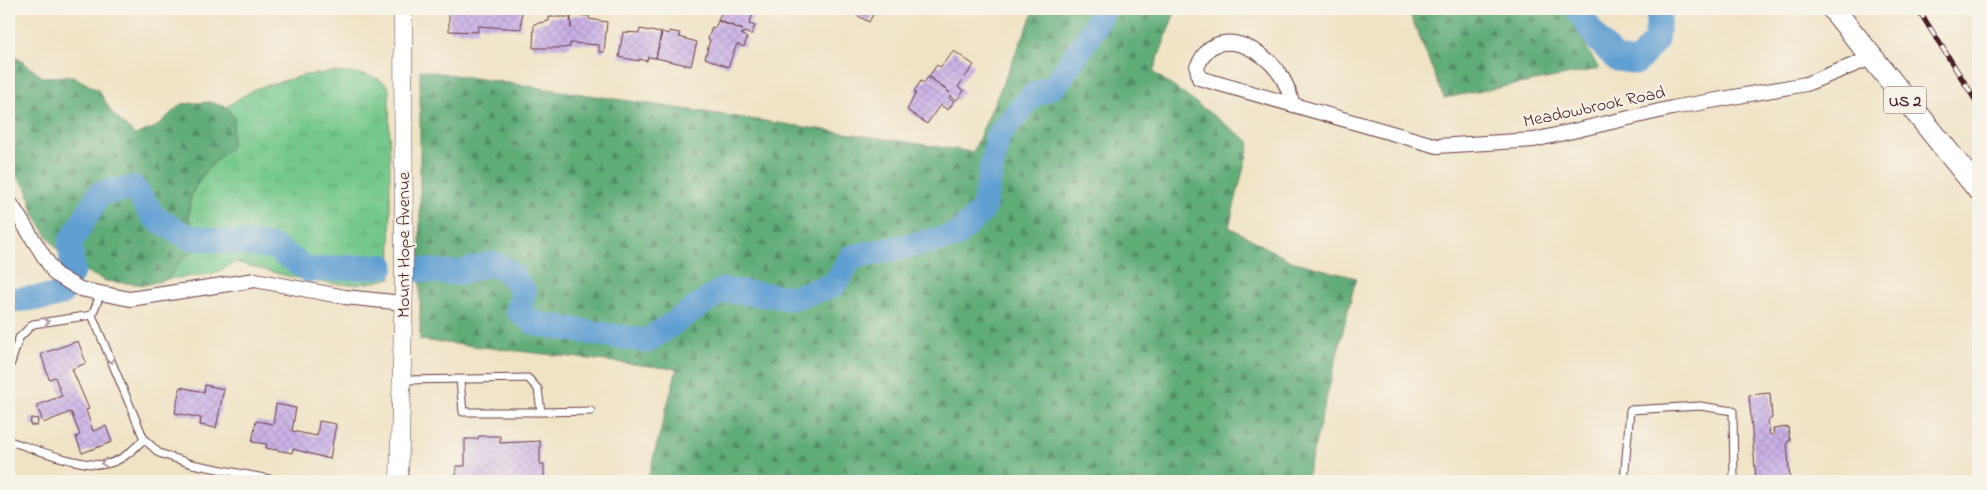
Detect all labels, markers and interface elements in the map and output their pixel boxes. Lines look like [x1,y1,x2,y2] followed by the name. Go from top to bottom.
[1521,80,1668,136] street label: Meadowbrook Road
[1884,86,1926,114] road number: US 2
[392,171,418,318] street label: Mount Hope Avenue
[43,317,51,328] one-way arrow
[105,355,116,364] one-way arrow
[99,457,107,468] one-way arrow

